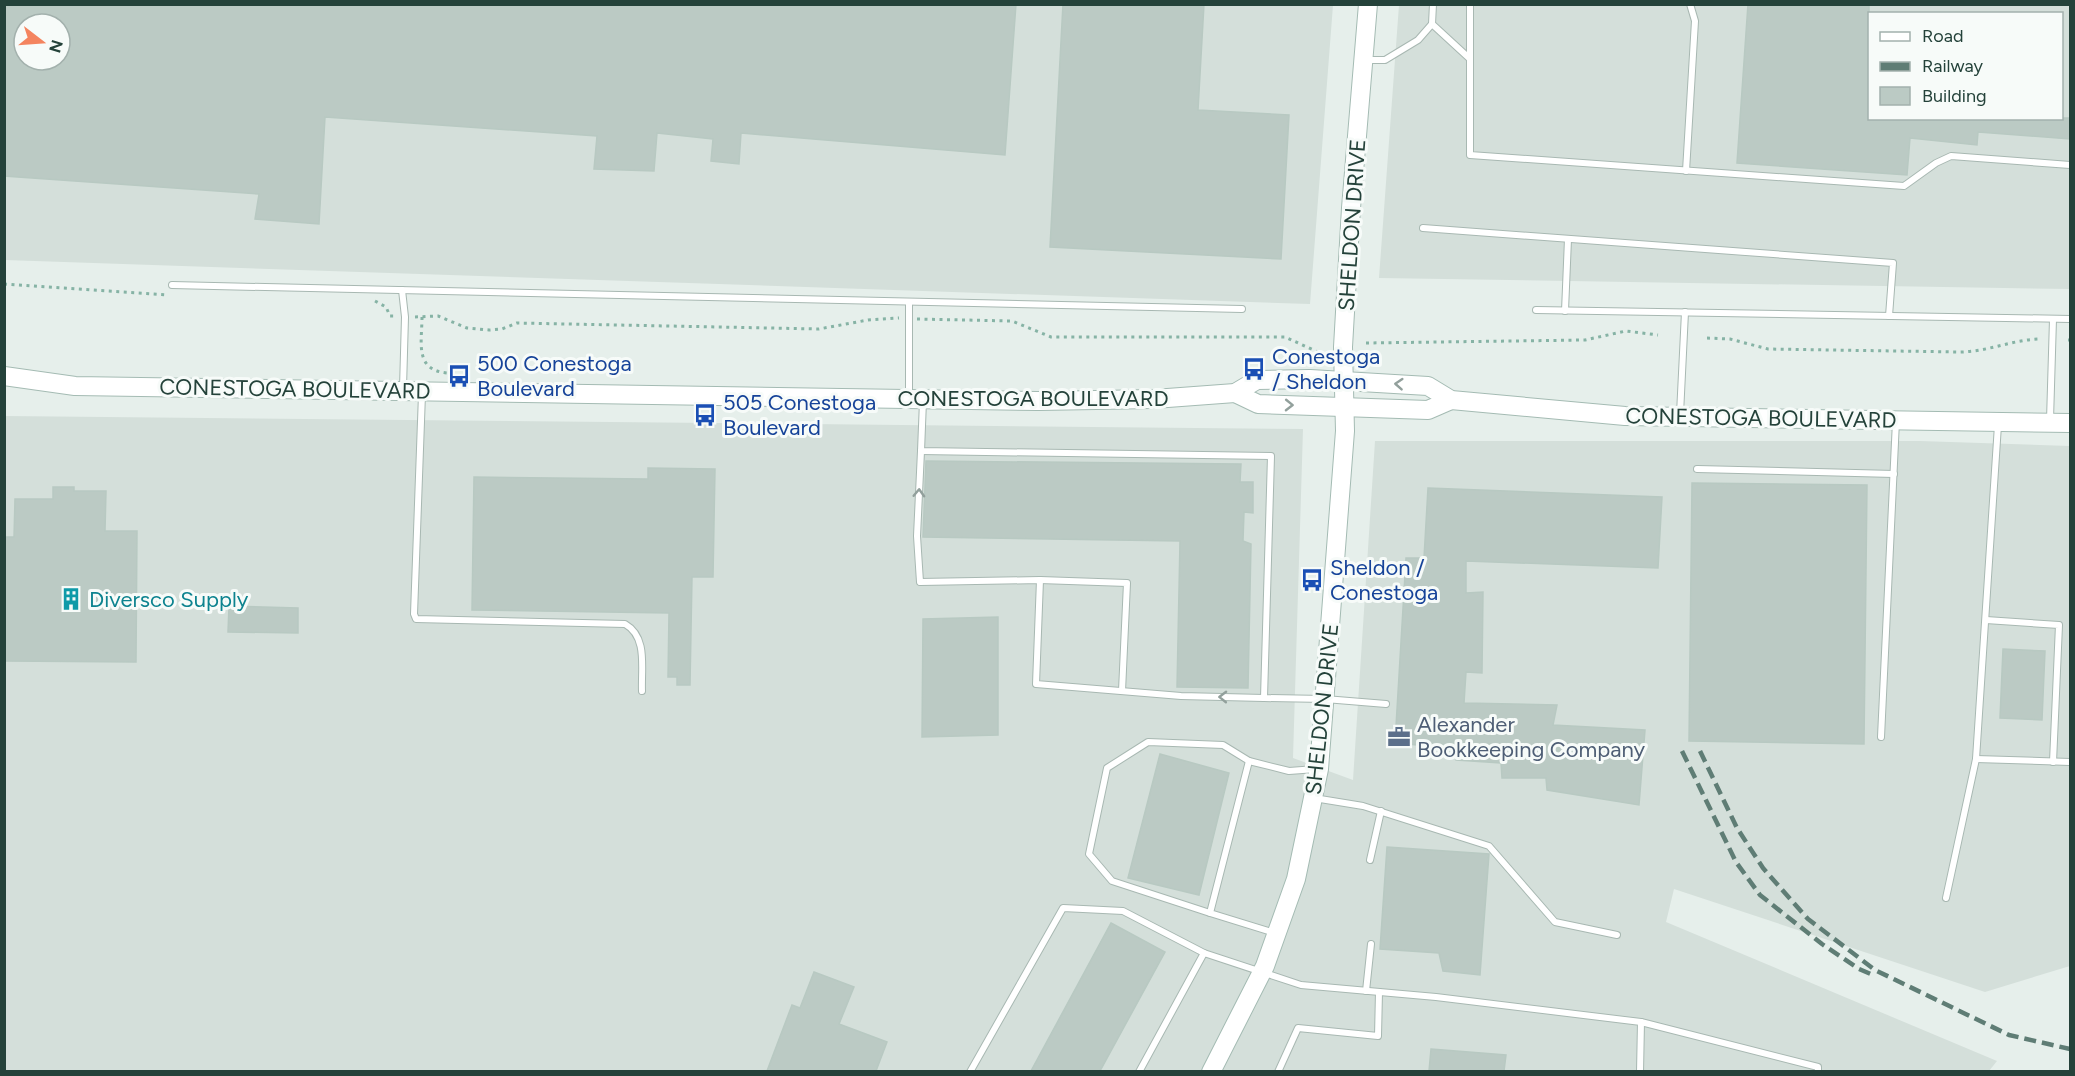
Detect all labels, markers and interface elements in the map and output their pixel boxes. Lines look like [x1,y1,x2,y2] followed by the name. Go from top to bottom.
[12,12,72,72] north arrow
[1868,12,2063,120] legend
[1922,25,1963,47] text: Road
[45,38,67,55] text: N
[1922,55,1984,77] text: Railway
[1922,85,1987,107] text: Building
[1333,138,1371,312] street label: SHELDON DRIVE
[1272,343,1380,395] place label: Conestoga / Sheldon
[477,350,632,402] place label: 500 Conestoga Boulevard
[1241,356,1267,382] bus stop icon: Conestoga / Sheldon
[446,363,472,389] bus stop icon: 500 Conestoga Boulevard
[159,373,431,405] street label: CONESTOGA BOULEVARD
[1395,378,1404,391] one-way arrow
[897,385,1169,412] street label: CONESTOGA BOULEVARD
[723,389,876,441] place label: 505 Conestoga Boulevard
[1284,398,1293,411] one-way arrow
[692,402,718,428] bus stop icon: 505 Conestoga Boulevard
[1625,402,1897,434] street label: CONESTOGA BOULEVARD
[913,489,925,498] one-way arrow
[1330,554,1438,606] place label: Sheldon / Conestoga
[1299,567,1325,593] bus stop icon: Sheldon / Conestoga
[58,586,84,612] building icon: Diversco Supply
[89,586,249,613] place label: Diversco Supply
[1300,622,1344,796] street label: SHELDON DRIVE
[1218,691,1227,703] one-way arrow
[1417,711,1645,763] place label: Alexander Bookkeeping Company
[1386,724,1412,750] office icon: Alexander Bookkeeping Company

